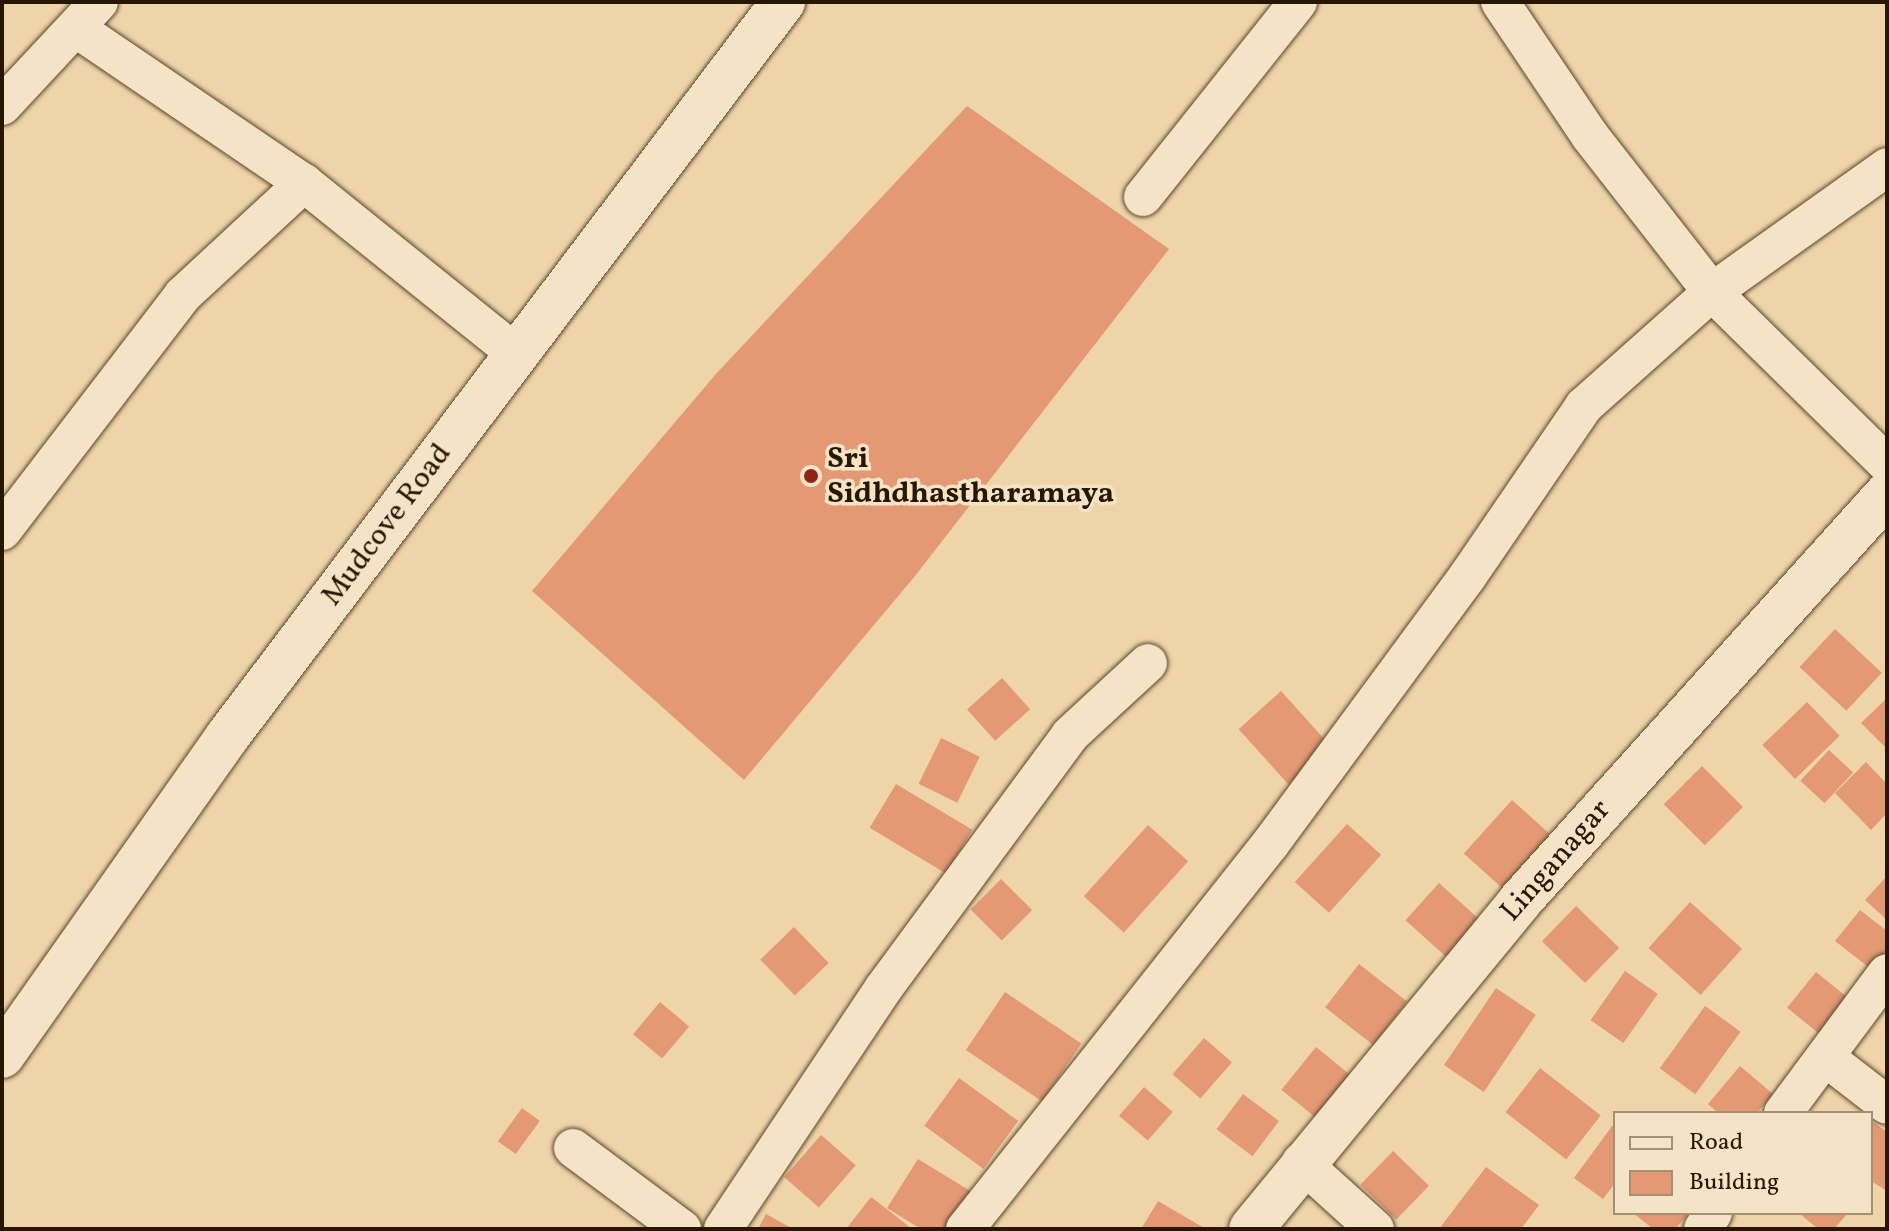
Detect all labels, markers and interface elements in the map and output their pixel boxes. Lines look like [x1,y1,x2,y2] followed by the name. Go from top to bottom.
[314,437,460,613] street label: Mudcove Road
[827,441,1114,512] place label: Sri Sidhdhastharamaya
[802,467,820,485] marker: Sri Sidhdhastharamaya
[1493,793,1619,929] street label: Linganagar
[1613,1111,1873,1215] legend
[1689,1126,1743,1160] text: Road
[1689,1166,1779,1200] text: Building

